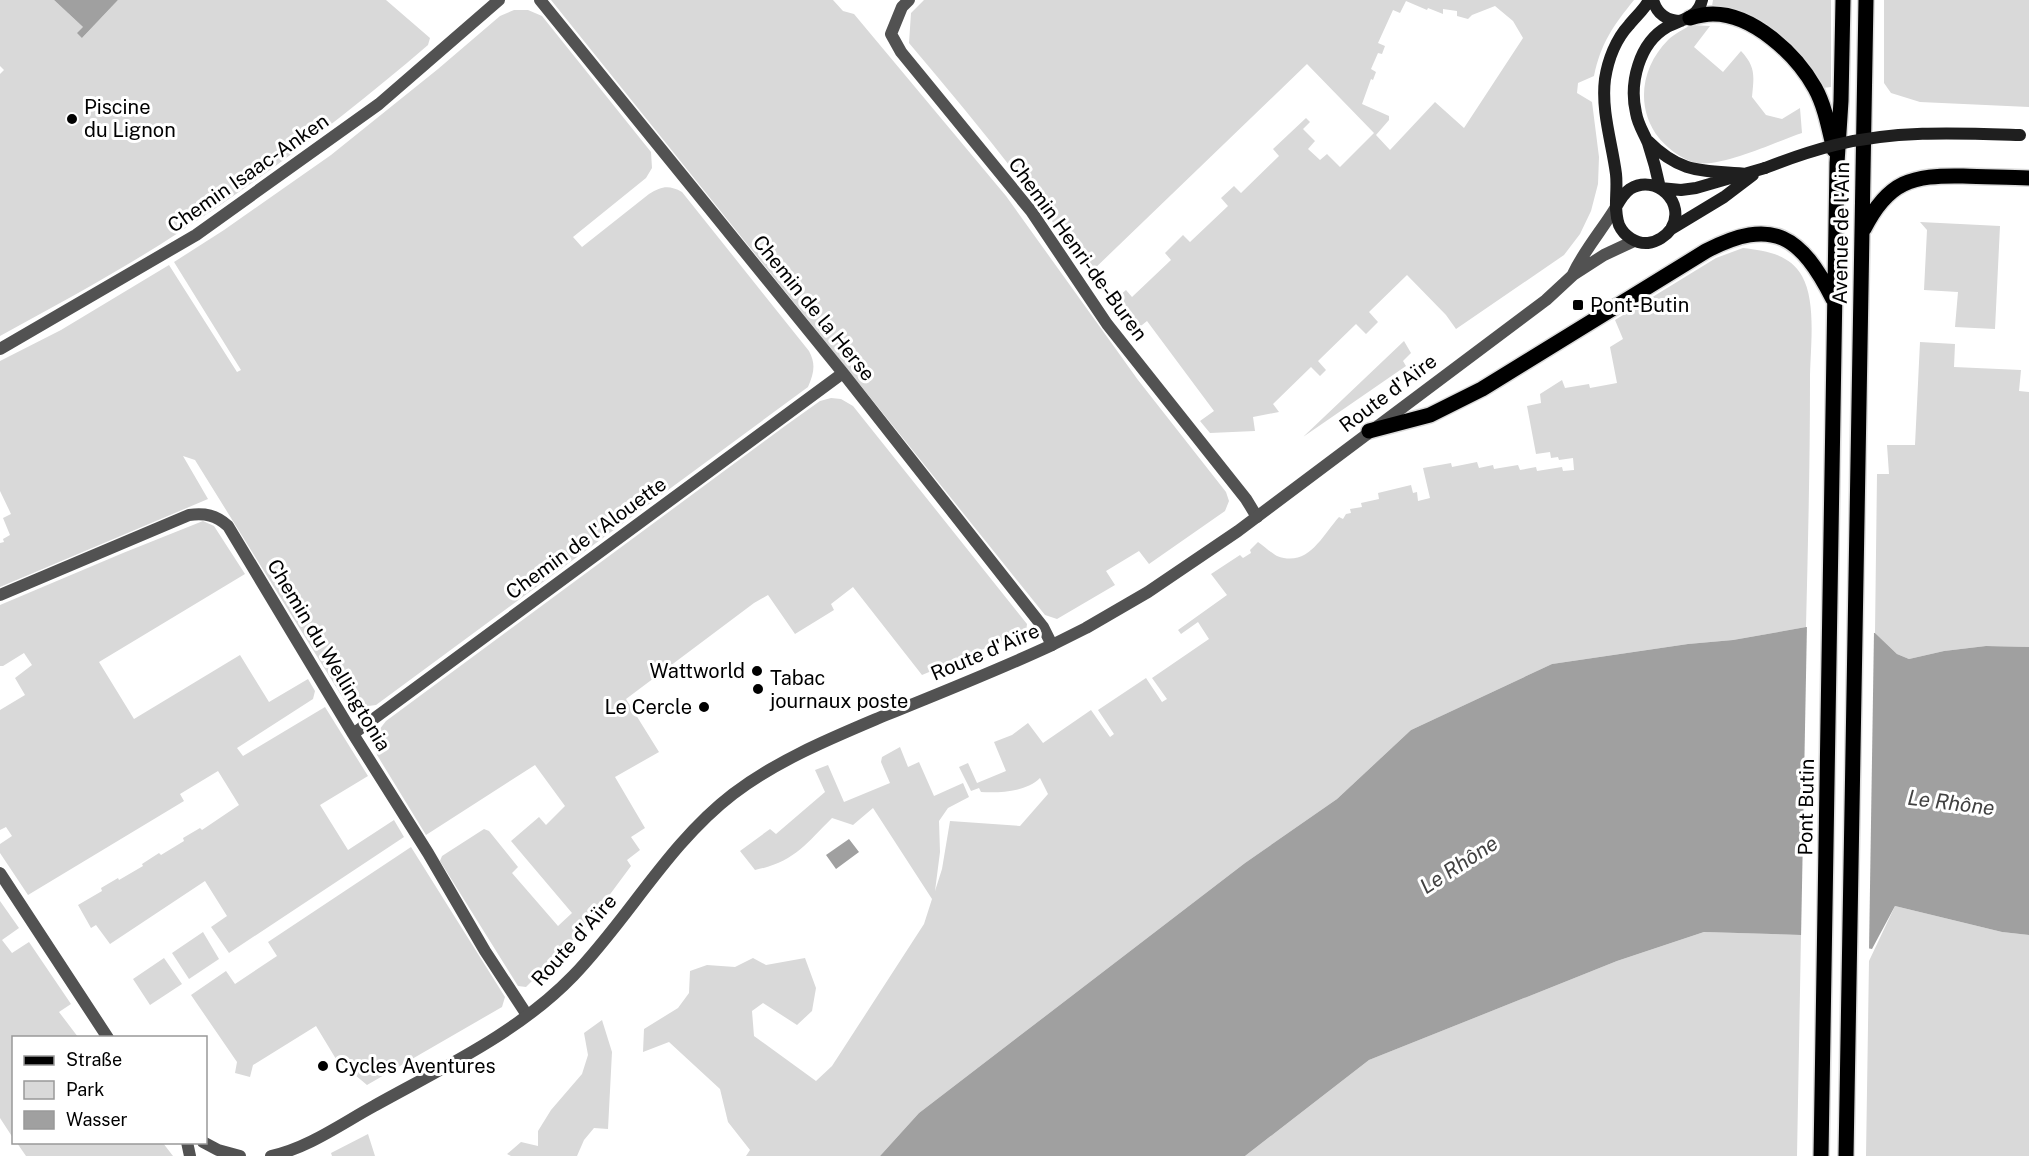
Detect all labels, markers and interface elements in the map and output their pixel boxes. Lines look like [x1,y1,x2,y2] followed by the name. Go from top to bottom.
[84,95,176,142] place label: Piscine du Lignon
[163,108,333,238] street label: Chemin Isaac-Anken
[65,112,79,126] marker: Piscine du Lignon
[1003,153,1153,345] street label: Chemin Henri-de-Buren
[1828,162,1854,304] street label: Avenue de l'Ain
[748,230,880,386] street label: Chemin de la Herse
[1590,293,1689,317] place label: Pont-Butin
[1571,298,1585,312] marker: Pont-Butin
[1335,349,1441,437] street label: Route d'Aïre
[501,472,671,604] street label: Chemin de l'Alouette
[262,555,396,755] street label: Chemin du Wellingtonia
[927,618,1043,686] street label: Route d'Aïre
[650,659,745,683] place label: Wattworld
[750,664,764,678] marker: Wattworld
[769,666,908,713] place label: Tabac journaux poste
[751,682,765,696] marker: Tabac journaux poste
[604,695,692,719] place label: Le Cercle
[697,700,711,714] marker: Le Cercle
[1793,758,1819,856] street label: Pont Butin
[1906,785,1996,820] water label: Le Rhône
[1415,830,1502,899] water label: Le Rhône
[526,889,622,991] street label: Route d'Aïre
[12,1036,207,1144] legend
[66,1049,122,1070] text: Straße
[335,1054,496,1078] place label: Cycles Aventures
[316,1059,330,1073] marker: Cycles Aventures
[66,1079,104,1100] text: Park
[66,1109,128,1130] text: Wasser

